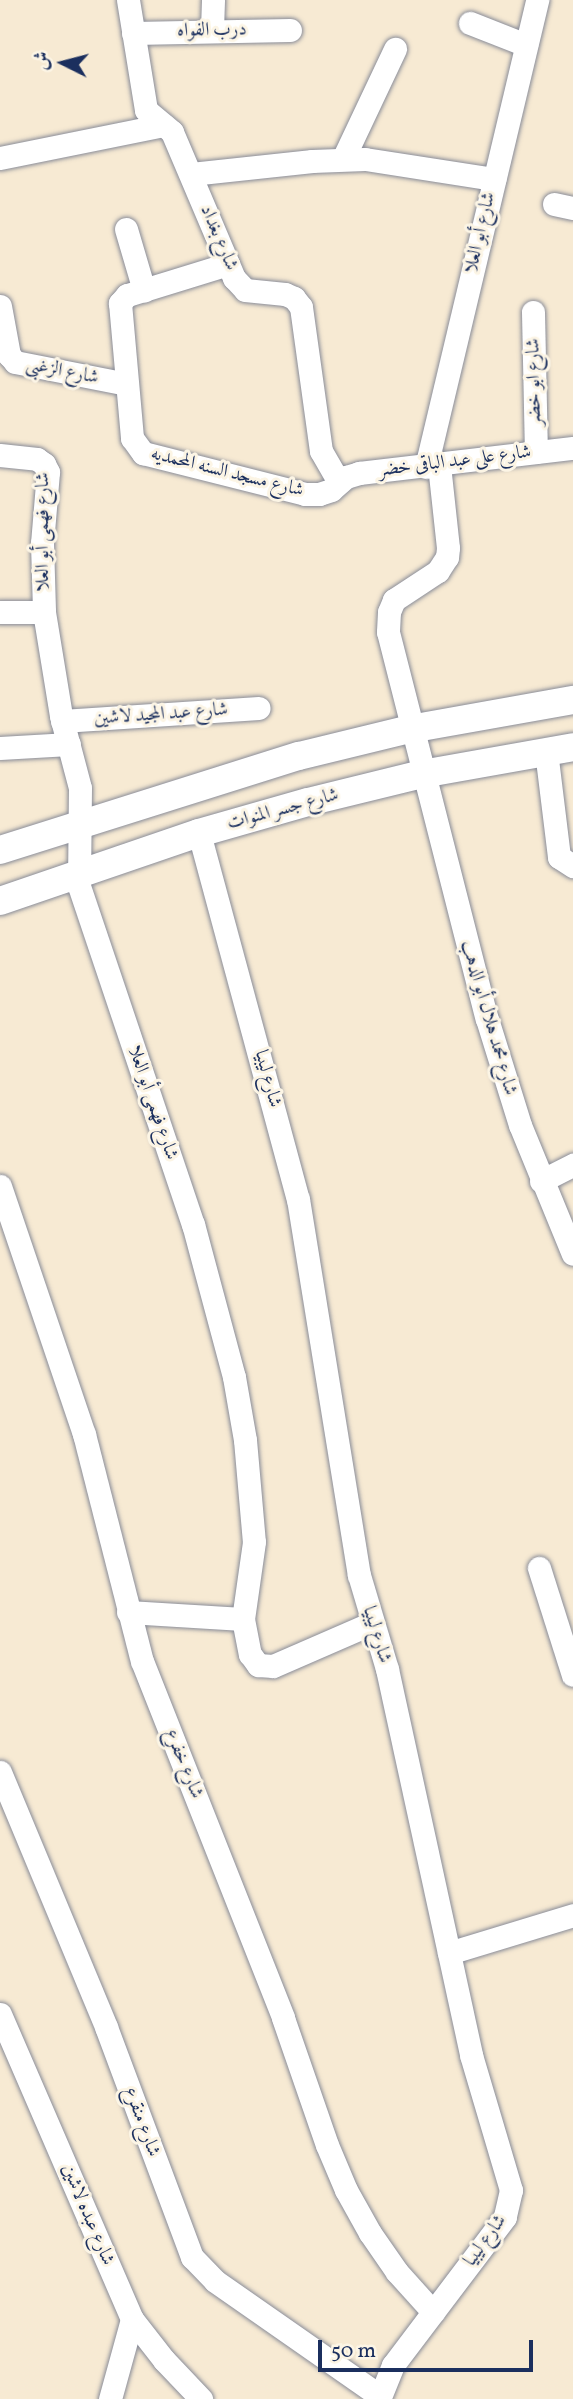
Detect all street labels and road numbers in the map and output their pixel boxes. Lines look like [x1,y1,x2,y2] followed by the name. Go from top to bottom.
[177,19,247,43] street label: درب الفواه
[461,190,501,276] street label: شارع أبو العلا
[194,202,242,274] street label: شارع بغداد
[523,338,547,426] street label: شارع ابو خضر
[24,354,100,390] street label: شارع الزغبى
[377,441,533,483] street label: شارع على عبد الباقى خضر
[148,443,306,503] street label: شارع مسجد السنه المحمديه
[33,472,55,592] street label: شارع فهمى أبو العلا
[93,699,229,731] street label: شارع عبد المجيد لاشين
[225,784,341,836] street label: شارع جسر المنوات
[455,938,521,1098] street label: شارع محمد هلال أبو الدهب
[122,1043,182,1163] street label: شارع فهمى أبو العلا
[248,1048,286,1110] street label: شارع ليبيا
[357,1604,395,1666] street label: شارع ليبيا
[159,1726,207,1802] street label: شارع خفرع
[118,2084,164,2160] street label: شارع منقرع
[55,2161,119,2269] street label: شارع عبده لاشين
[460,2211,512,2271] street label: شارع ليبيا

